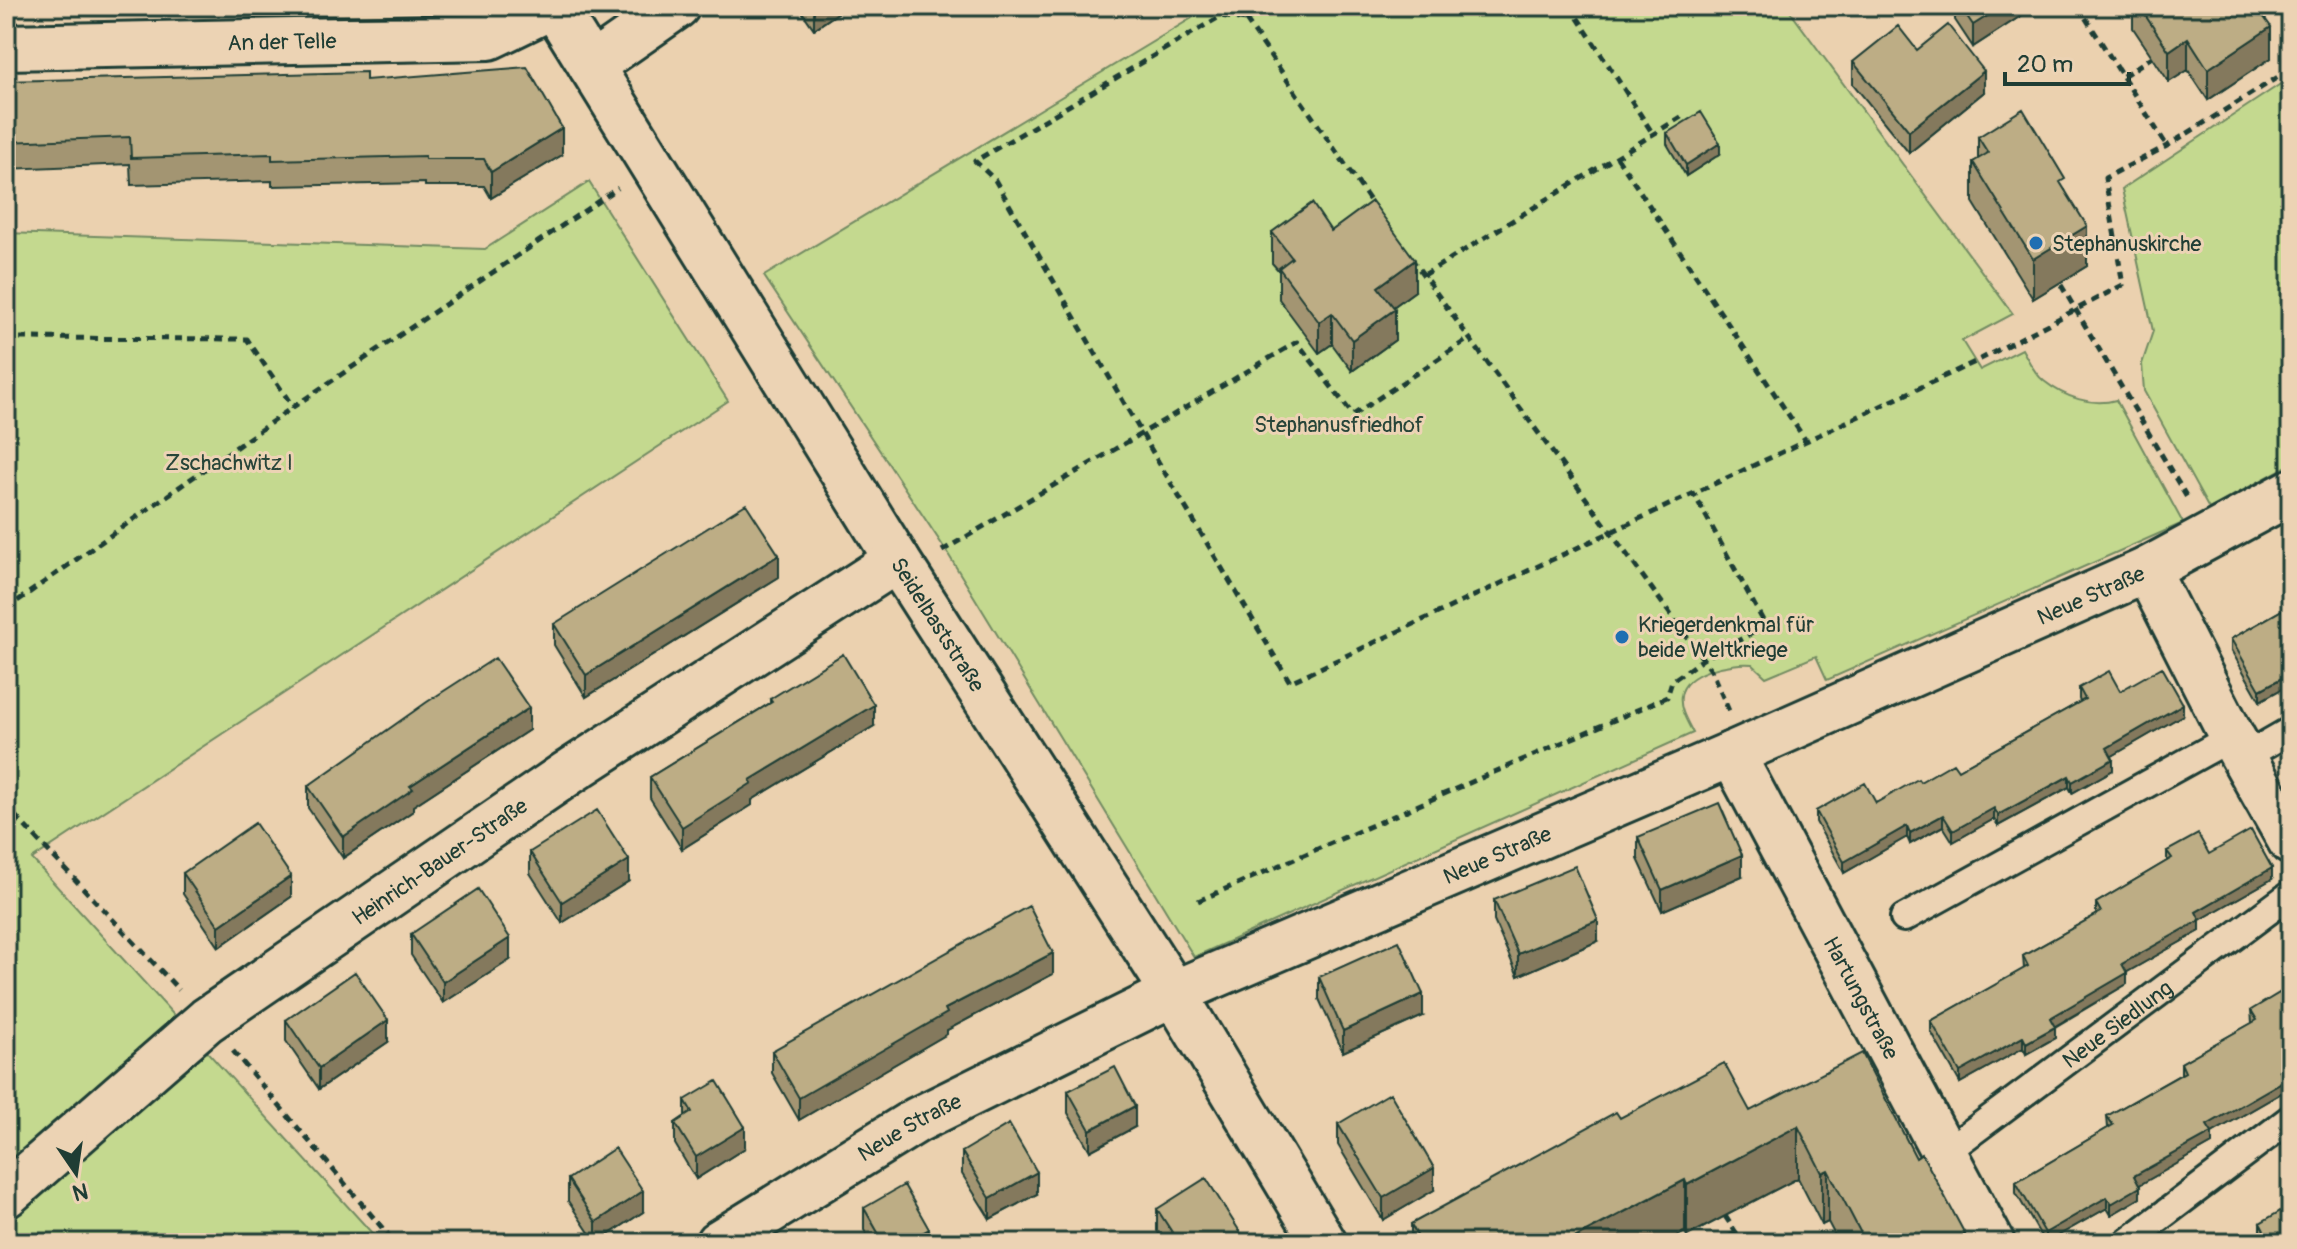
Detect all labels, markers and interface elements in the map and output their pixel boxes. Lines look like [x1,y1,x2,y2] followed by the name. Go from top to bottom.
[227,27,337,57] street label: An der Telle
[2005,36,2129,86] scale bar
[2017,50,2073,79] text: 20 m
[2052,230,2202,258] place label: Stephanuskirche
[2027,234,2045,252] marker: Stephanuskirche
[1254,411,1424,439] park label: Stephanusfriedhof
[165,449,293,477] park label: Zschachwitz I
[884,552,991,698] street label: Seidelbaststraße
[2033,560,2150,632] street label: Neue Straße
[1638,611,1814,664] place label: Kriegerdenkmal für beide Weltkriege
[1613,628,1631,646] marker: Kriegerdenkmal für beide Weltkriege
[347,792,533,932] street label: Heinrich-Bauer-Straße
[1439,820,1556,891] street label: Neue Straße
[1817,932,1905,1065] street label: Hartungstraße
[2057,974,2178,1075] street label: Neue Siedlung
[853,1087,966,1168] street label: Neue Straße
[36,1133,116,1213] north arrow
[70,1176,91,1207] text: N

